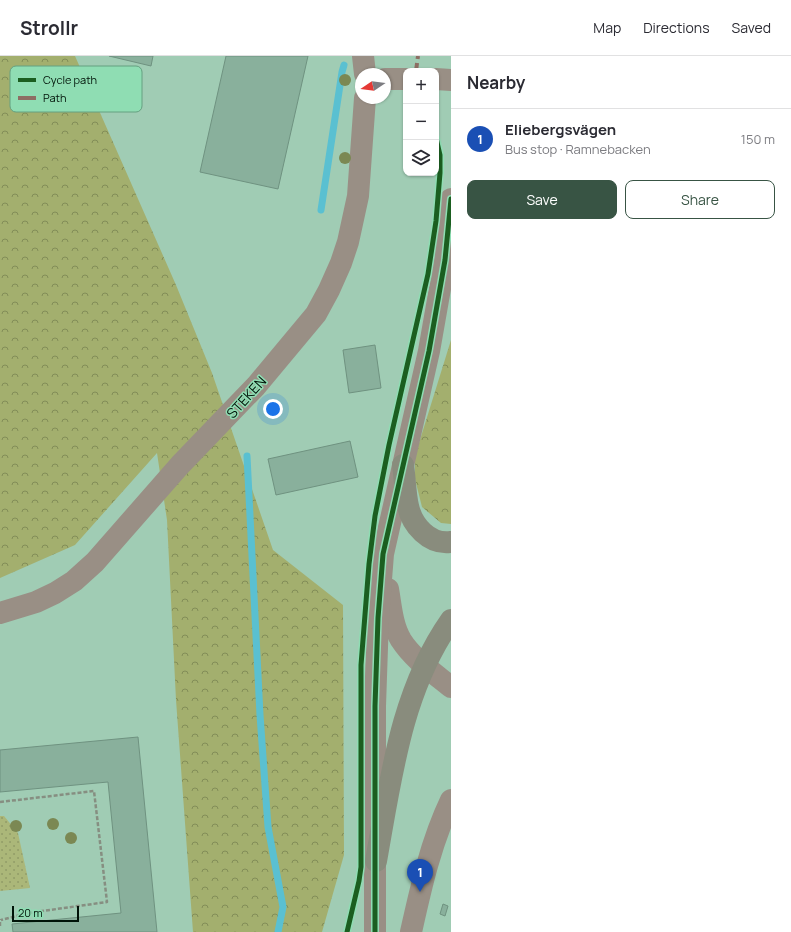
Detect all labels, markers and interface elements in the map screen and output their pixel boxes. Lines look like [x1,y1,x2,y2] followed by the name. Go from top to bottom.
[20,15,78,41] text: Strollr
[593,18,621,37] text: Map
[643,18,710,37] text: Directions
[732,18,771,37] text: Saved
[10,66,142,112] legend
[355,68,391,104] north arrow
[403,68,439,176] map controls
[403,68,439,104] button: +
[467,71,525,94] text: Nearby
[43,72,97,87] text: Cycle path
[43,90,66,105] text: Path
[403,104,439,140] button: −
[505,119,616,140] text: Eliebergsvägen
[477,130,483,148] text: 1
[741,130,775,148] text: 150 m
[403,140,439,176] button: layers
[505,140,651,158] text: Bus stop · Ramnebacken
[467,180,617,219] button: Save
[625,180,775,219] button: Share
[222,372,270,422] street label: STEKEN
[263,399,283,419] your location
[407,859,433,892] pin: 1
[12,904,79,923] scale bar
[18,905,43,920] text: 20 m

